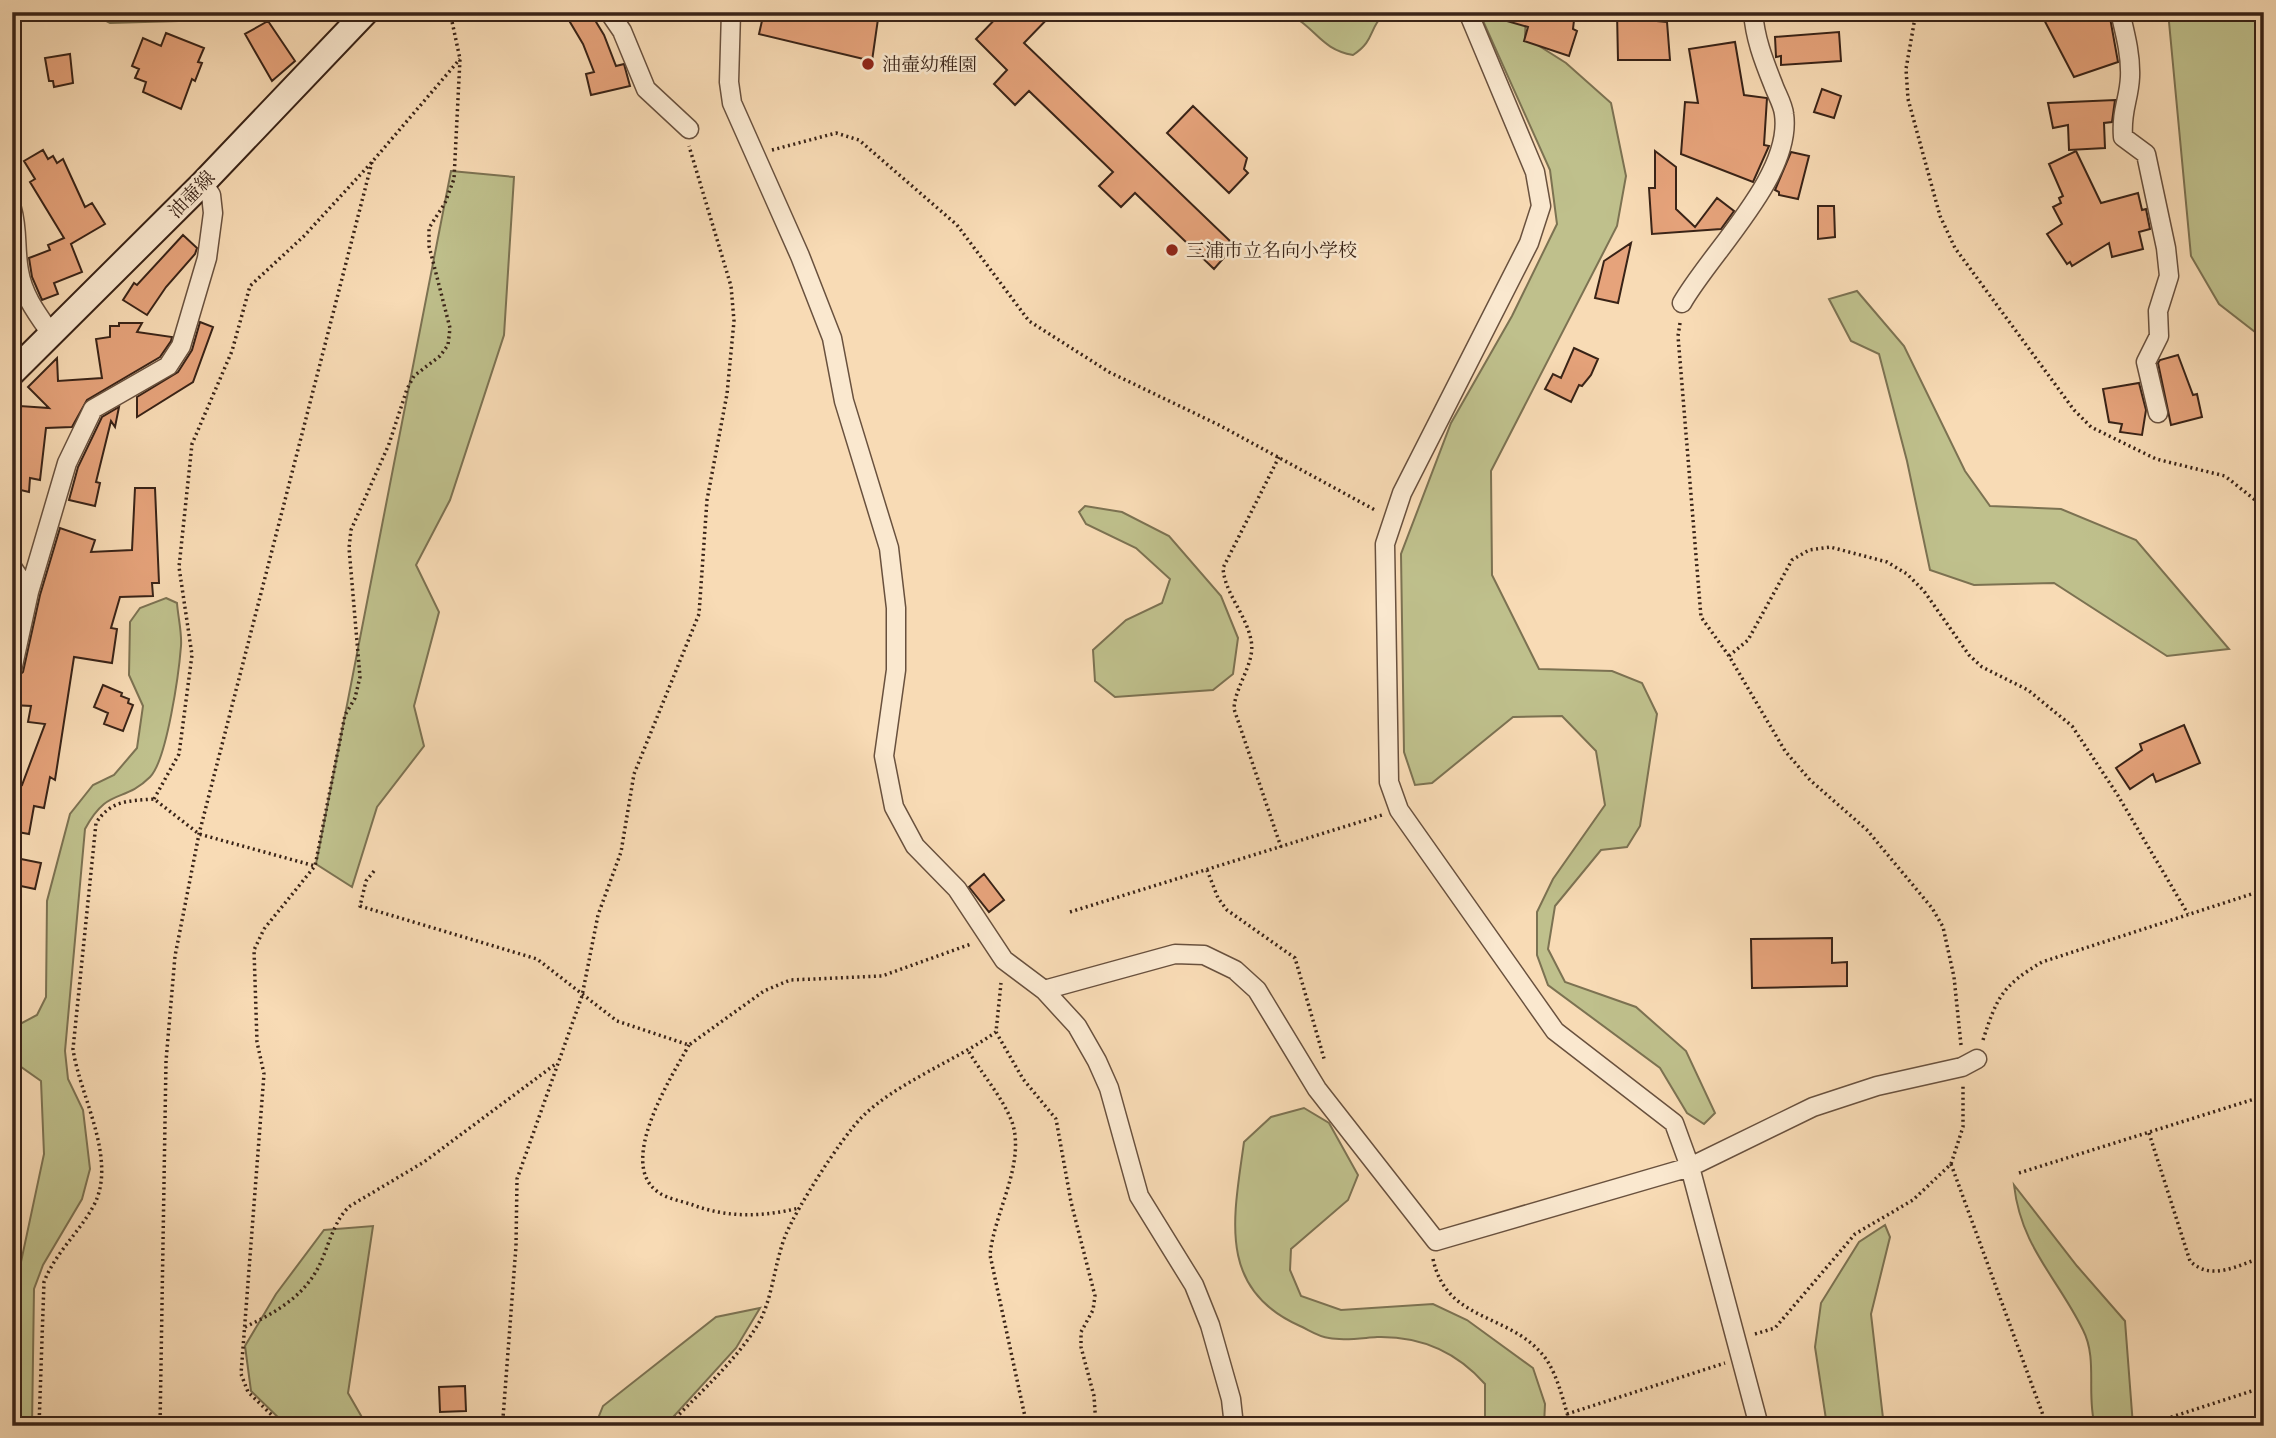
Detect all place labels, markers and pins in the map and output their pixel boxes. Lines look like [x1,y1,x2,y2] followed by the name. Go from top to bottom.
[882,53,977,79] place label: 油壷幼稚園
[860,56,876,72] marker: 油壷幼稚園
[1186,239,1357,265] place label: 三浦市立名向小学校
[1164,242,1180,258] marker: 三浦市立名向小学校

